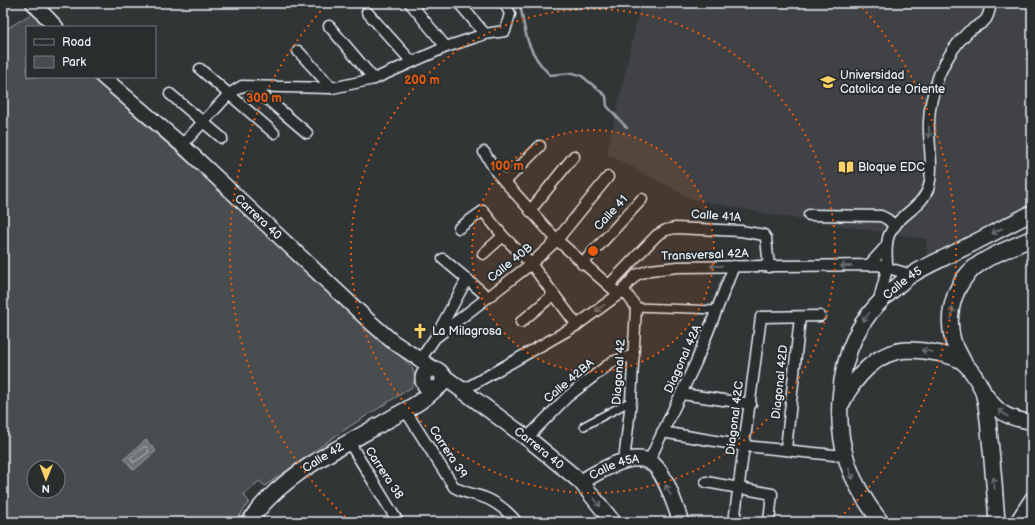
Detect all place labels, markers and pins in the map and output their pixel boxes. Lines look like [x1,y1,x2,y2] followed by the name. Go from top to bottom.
[840,68,945,97] place label: Universidad Catolica de Oriente
[819,73,837,91] school or university icon: Universidad Catolica de Oriente
[837,158,855,176] library icon: Bloque EDC
[858,160,925,175] place label: Bloque EDC
[586,244,600,258] centre of rings
[411,322,429,340] church icon: La Milagrosa
[432,324,502,339] place label: La Milagrosa

